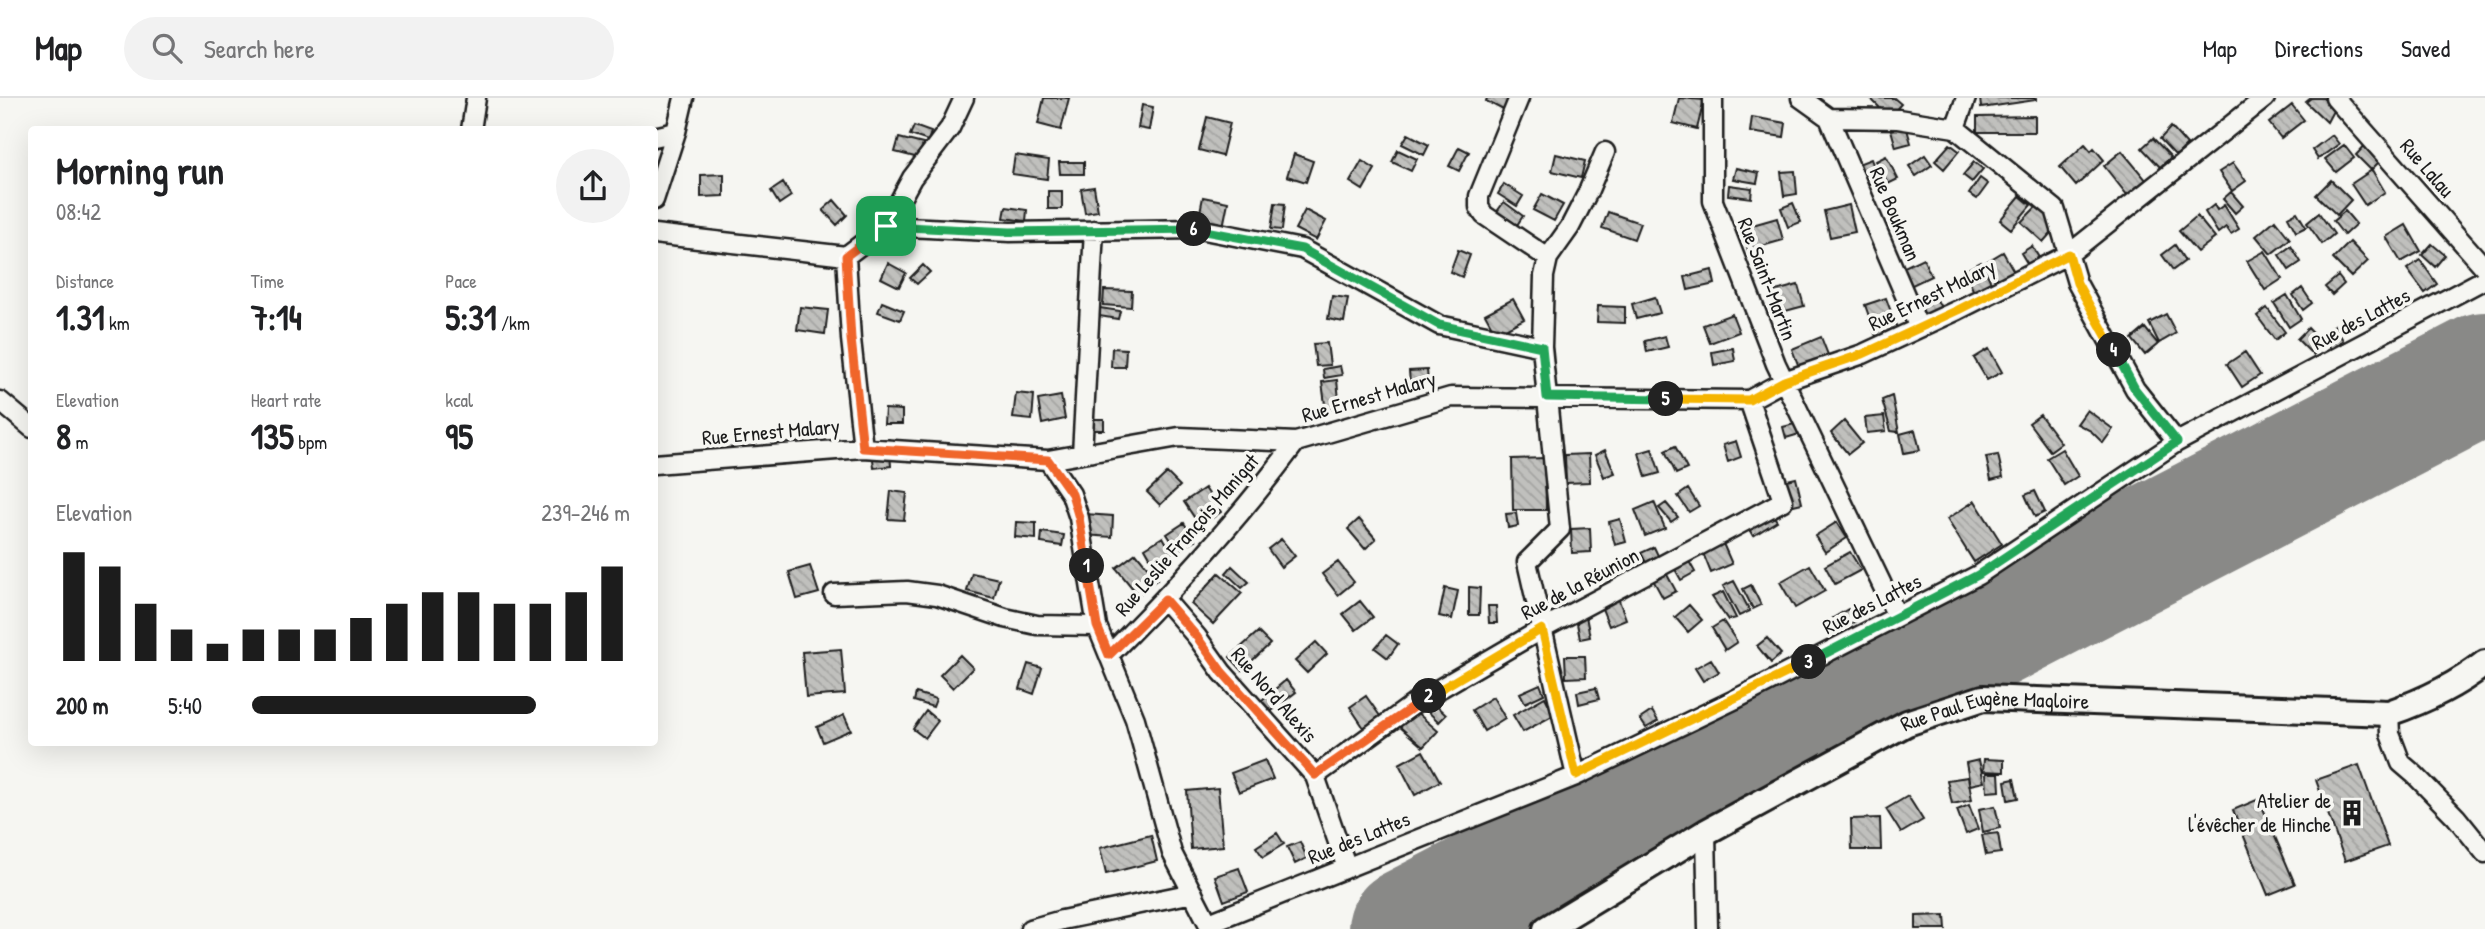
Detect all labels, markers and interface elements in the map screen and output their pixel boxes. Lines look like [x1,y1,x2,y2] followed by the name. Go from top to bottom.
[124,17,614,80] search box
[35,26,82,70] text: Map
[148,29,186,67] icon: search
[204,31,315,66] text: Search here
[2203,32,2237,64] text: Map
[2275,32,2363,64] text: Directions
[2401,32,2450,64] text: Saved
[2394,132,2461,204] street label: Rue Lalau
[56,144,224,196] text: Morning run
[556,149,630,223] button: share
[1863,162,1928,265] street label: Rue Boukman
[56,196,101,227] text: 08:42
[856,196,916,256] pin
[867,207,905,245] icon: arrive
[1176,212,1212,246] pin: 6
[1731,213,1804,344] street label: Rue Saint-Martin
[1190,215,1197,241] text: 6
[1863,251,2000,338] street label: Rue Ernest Malary
[56,268,114,294] text: Distance
[251,268,284,294] text: Time
[445,268,477,294] text: Pace
[2306,281,2415,357] street label: Rue des Lattes
[56,294,105,341] text: 1.31
[251,294,302,341] text: 7:14
[445,294,497,341] text: 5:31
[105,310,130,336] text: km
[497,310,530,336] text: /km
[2096,332,2132,368] pin: 4
[2110,336,2117,362] text: 4
[1299,364,1439,429] street label: Rue Ernest Malary
[1648,382,1684,416] pin: 5
[1661,385,1670,411] text: 5
[56,387,119,413] text: Elevation
[251,387,322,413] text: Heart rate
[445,387,473,413] text: kcal
[701,411,841,452] street label: Rue Ernest Malary
[56,413,71,460] text: 8
[251,413,294,460] text: 135
[445,413,473,460] text: 95
[71,429,88,455] text: m
[294,429,327,455] text: bpm
[1108,447,1266,622] street label: Rue Leslie François Manigat
[56,497,132,528] text: Elevation
[541,497,630,528] text: 239–246 m
[1516,540,1644,627] street label: Rue de la Réunion
[1070,548,1104,584] pin: 1
[1083,552,1090,578] text: 1
[1817,566,1926,641] street label: Rue des Lattes
[1225,641,1324,749] street label: Rue Nord Alexis
[1792,644,1826,680] pin: 3
[1804,648,1813,674] text: 3
[1412,678,1446,714] pin: 2
[1424,682,1433,708] text: 2
[1895,683,2090,738] street label: Rue Paul Eugène Magloire
[56,690,108,721] text: 200 m
[168,690,202,721] text: 5:40
[2188,786,2331,839] place label: Atelier de l'évêcher de Hinche
[2337,798,2367,828] building icon: Atelier de l'évêcher de Hinche
[1304,804,1414,871] street label: Rue des Lattes

